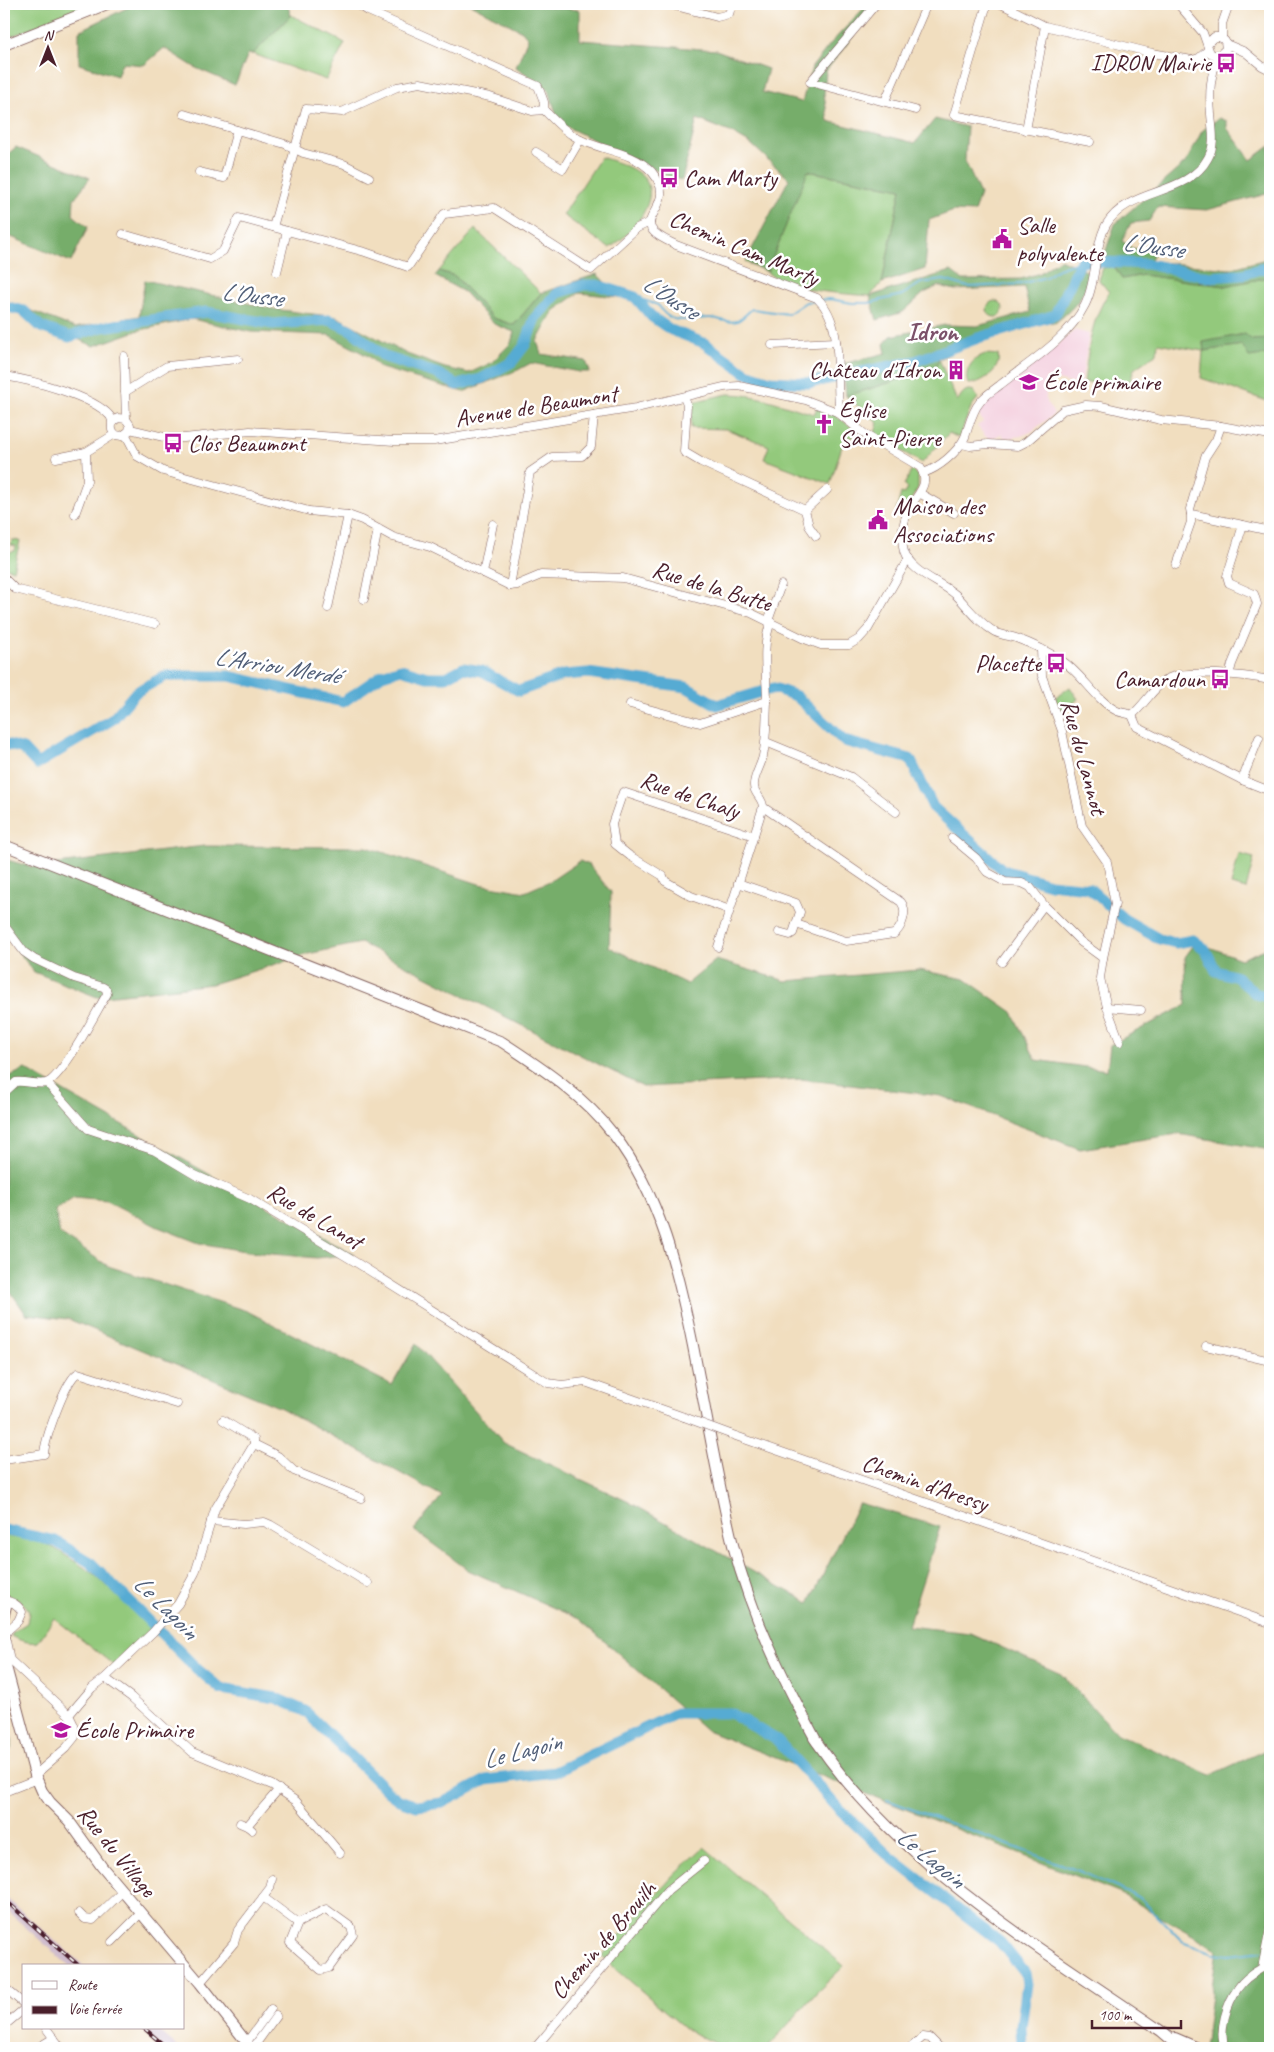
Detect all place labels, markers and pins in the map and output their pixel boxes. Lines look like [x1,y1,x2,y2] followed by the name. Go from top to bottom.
[1091,48,1213,78] place label: IDRON Mairie
[1215,52,1237,74] bus stop icon: IDRON Mairie
[684,163,779,193] place label: Cam Marty
[658,167,680,189] bus stop icon: Cam Marty
[1017,210,1105,268] place label: Salle polyvalente
[991,228,1013,250] public building icon: Salle polyvalente
[809,355,942,385] place label: Château d'Idron
[945,359,967,381] building icon: Château d'Idron
[1044,367,1162,397] place label: École primaire
[1018,371,1040,393] school or university icon: École primaire
[839,395,943,453] place label: Église Saint-Pierre
[813,413,835,435] church icon: Église Saint-Pierre
[188,428,307,458] place label: Clos Beaumont
[162,432,184,454] bus stop icon: Clos Beaumont
[893,491,995,549] place label: Maison des Associations
[867,509,889,531] public building icon: Maison des Associations
[975,648,1043,678] place label: Placette
[1045,652,1067,674] bus stop icon: Placette
[1114,664,1206,694] place label: Camardoun
[1209,668,1231,690] bus stop icon: Camardoun
[76,1715,195,1745] place label: École Primaire
[50,1719,72,1741] school or university icon: École Primaire

